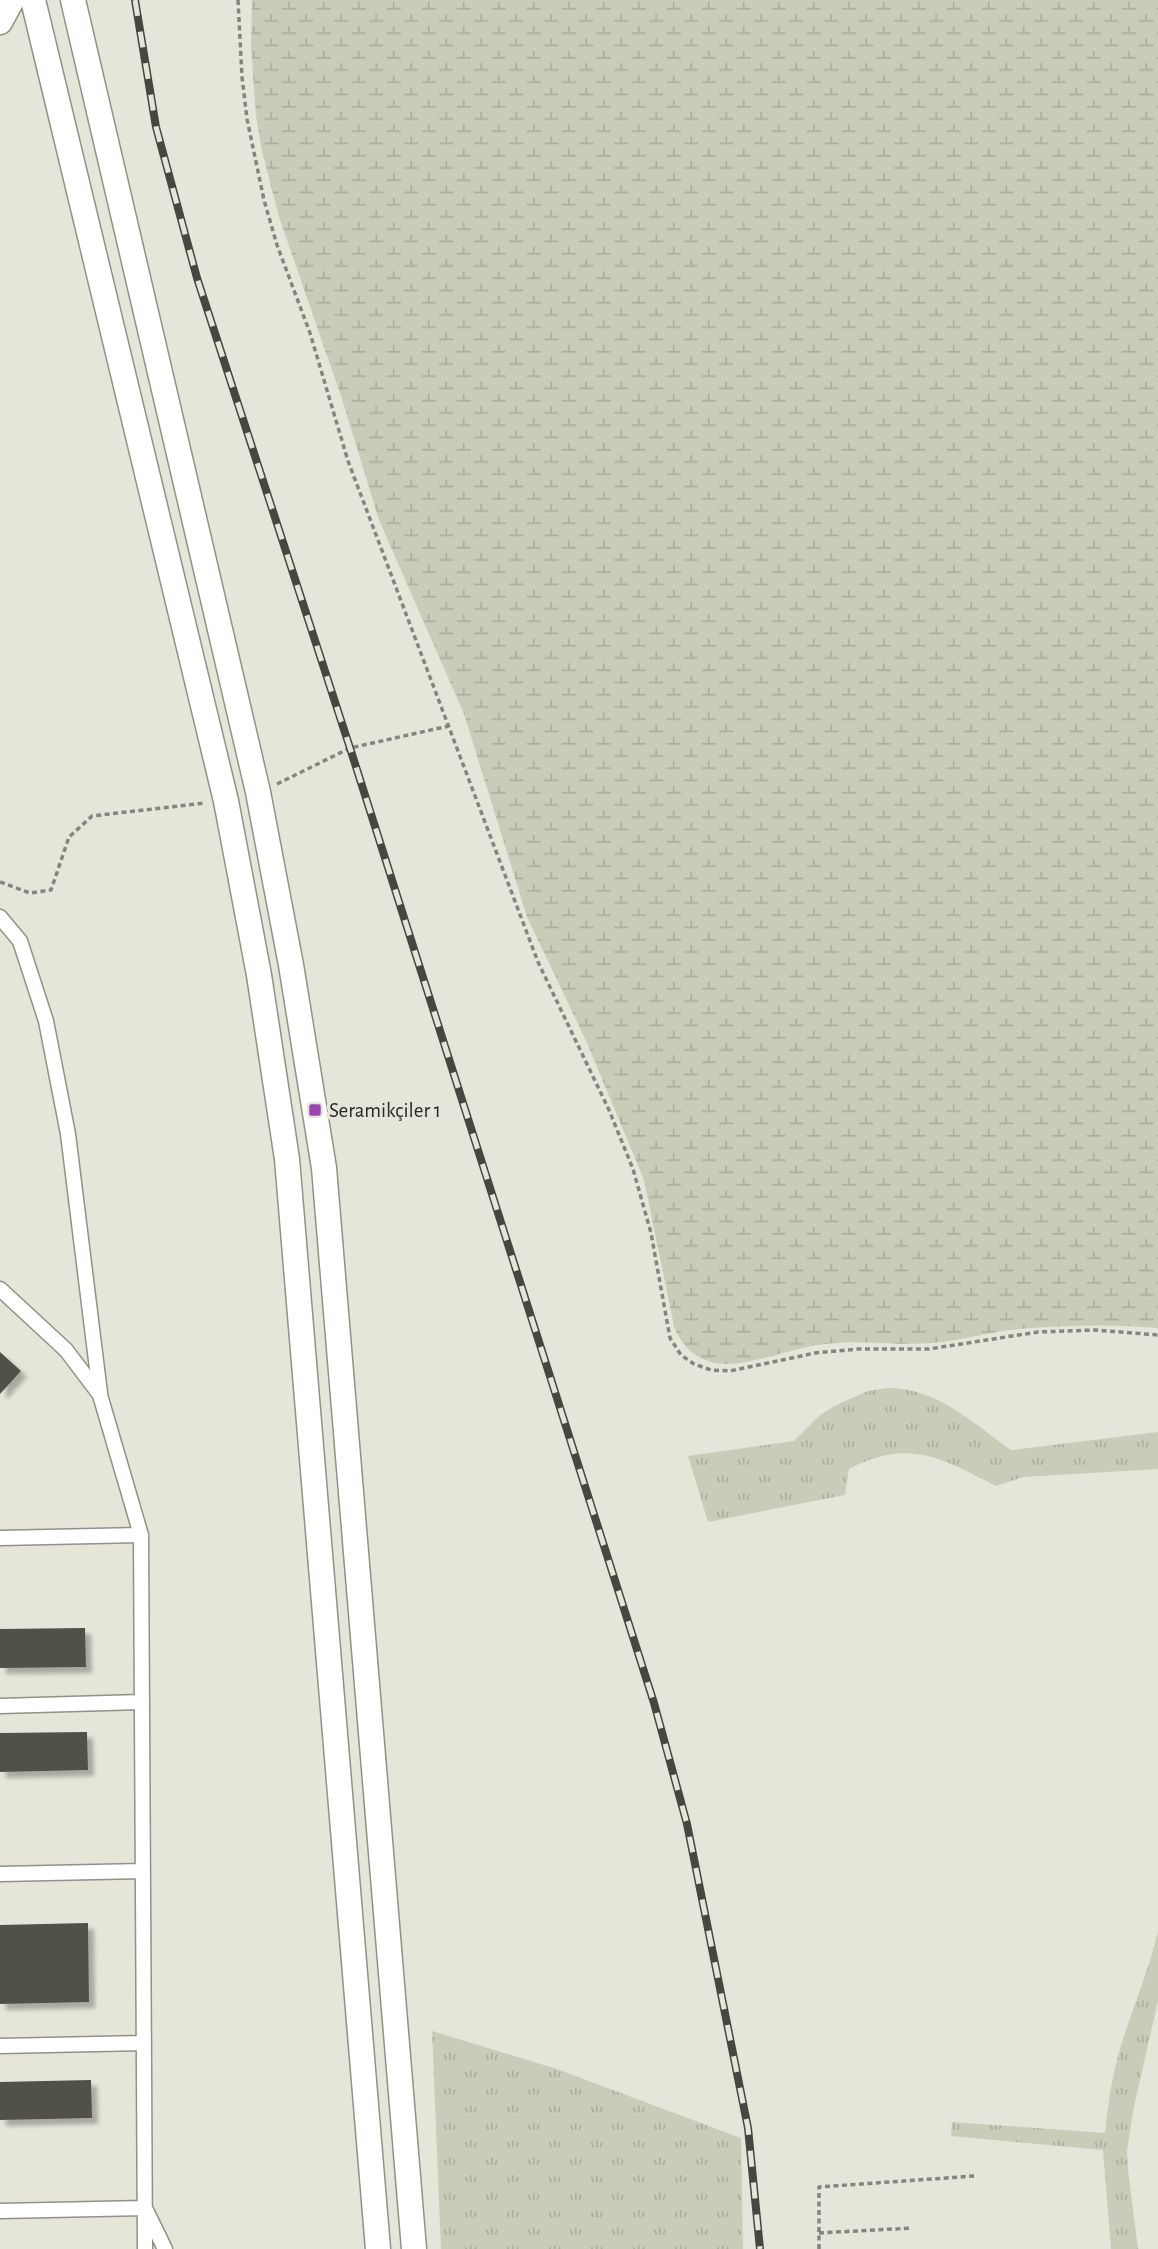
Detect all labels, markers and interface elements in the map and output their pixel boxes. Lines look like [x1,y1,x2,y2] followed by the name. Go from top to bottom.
[329,1100,441,1121] place label: Seramikçiler 1
[307,1102,323,1118] marker: Seramikçiler 1

